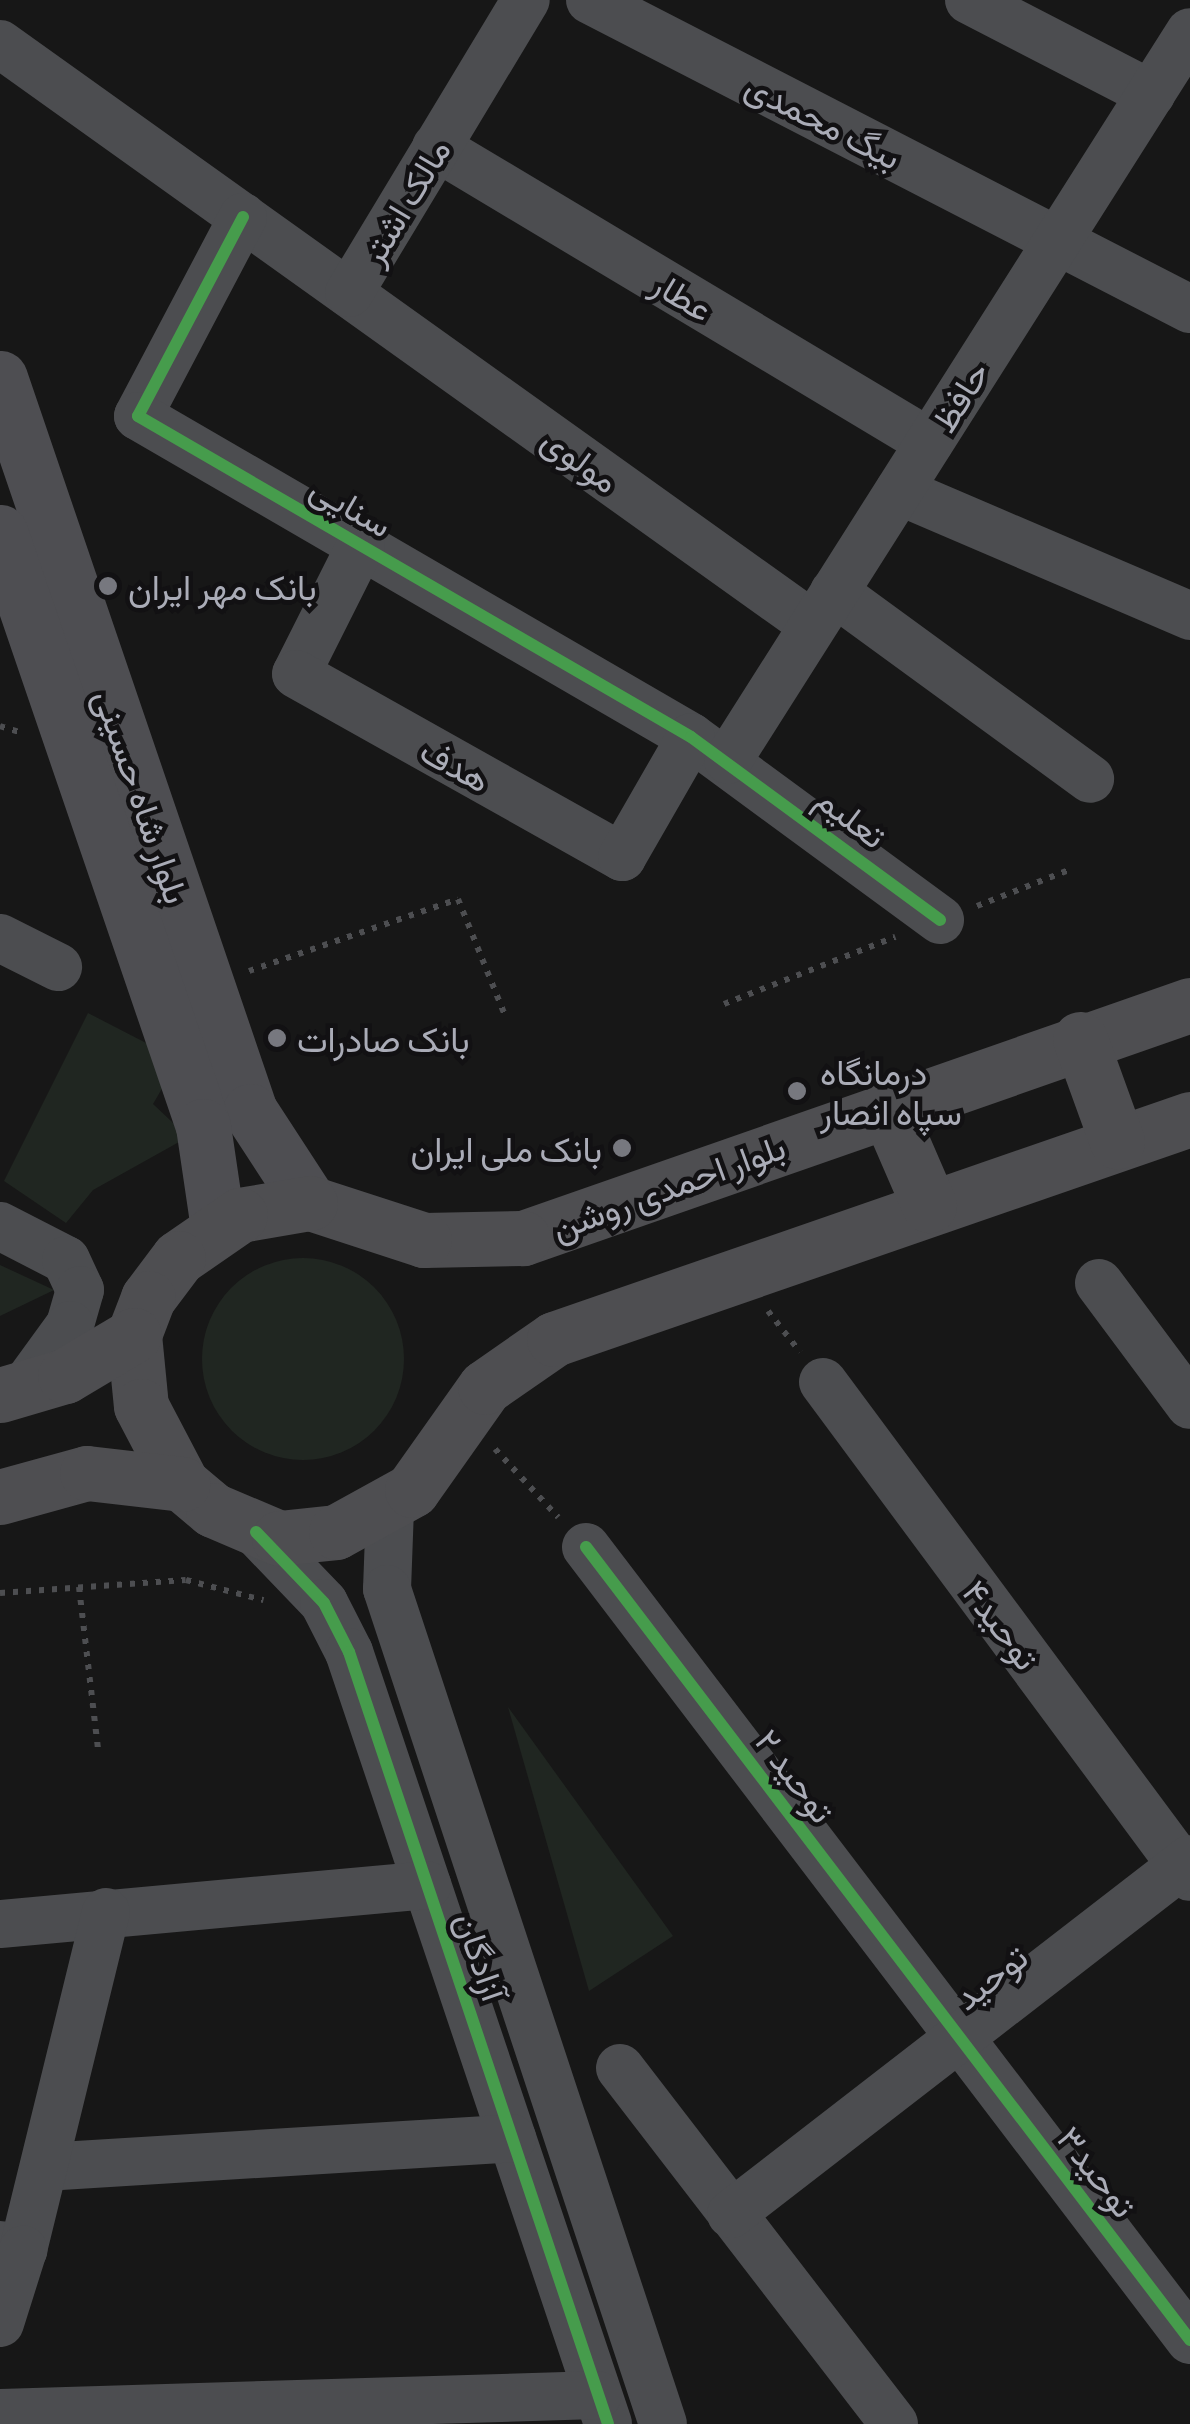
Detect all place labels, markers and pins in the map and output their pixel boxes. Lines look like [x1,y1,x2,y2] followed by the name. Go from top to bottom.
[128,565,317,607] place label: بانک مهر ایران
[97,575,119,597] marker: بانک مهر ایران
[297,1017,470,1059] place label: بانک صادرات
[266,1027,288,1049] marker: بانک صادرات
[820,1050,962,1132] place label: درمانگاه سپاه انصار
[784,1078,810,1104] marker: درمانگاه سپاه انصار
[411,1127,602,1169] place label: بانک ملی ایران
[611,1137,633,1159] marker: بانک ملی ایران

